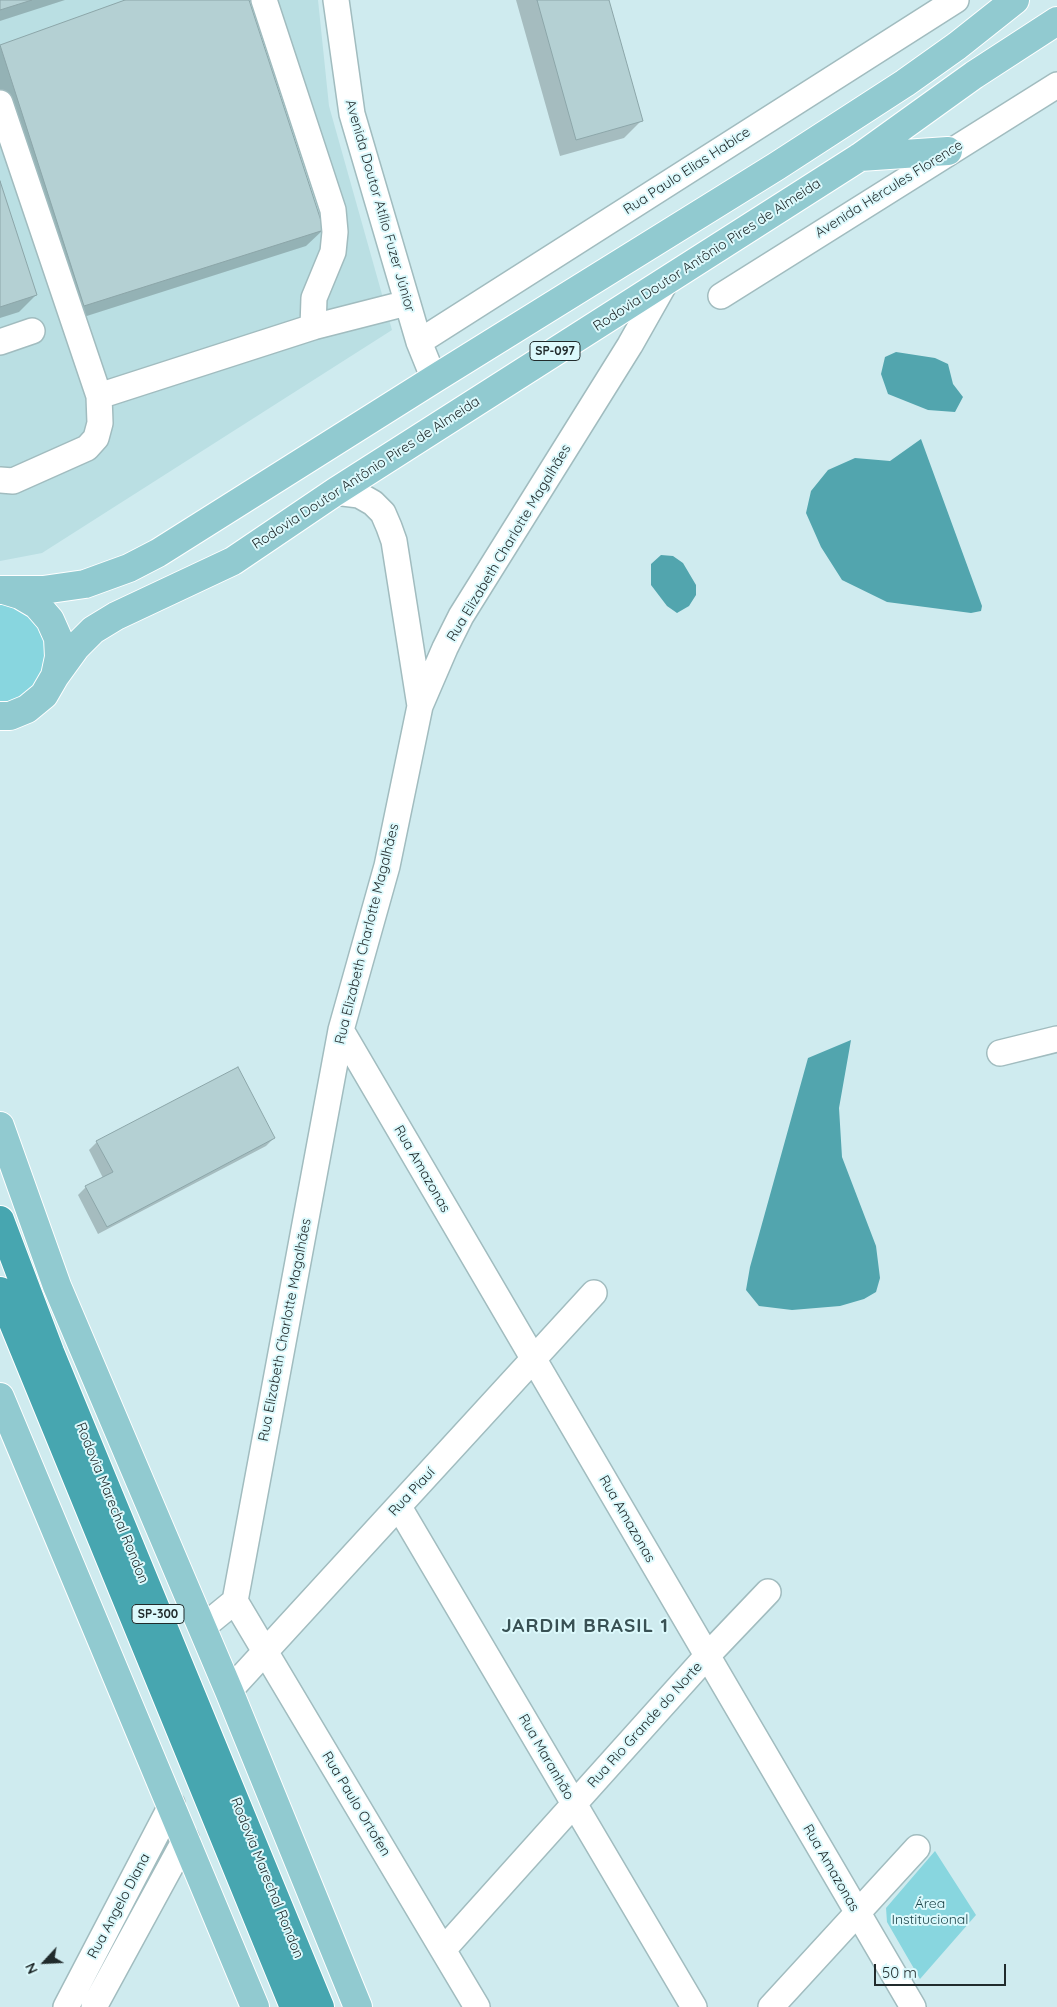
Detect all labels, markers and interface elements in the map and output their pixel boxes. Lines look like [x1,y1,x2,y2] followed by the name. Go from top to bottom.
[342,98,418,314] street label: Avenida Doutor Atílio Fuzer Júnior
[620,124,754,218] street label: Rua Paulo Elias Habice
[812,137,966,241] street label: Avenida Hércules Florence
[590,175,824,335] street label: Rodovia Doutor Antônio Pires de Almeida
[530,342,580,361] road number: SP-097
[249,393,483,553] street label: Rodovia Doutor Antônio Pires de Almeida
[443,441,575,645] street label: Rua Elizabeth Charlotte Magalhães
[331,822,403,1046] street label: Rua Elizabeth Charlotte Magalhães
[390,1122,454,1216] street label: Rua Amazonas
[255,1217,315,1443] street label: Rua Elizabeth Charlotte Magalhães
[72,1420,152,1586] street label: Rodovia Marechal Rondon
[385,1464,439,1520] street label: Rua Piauí
[595,1472,659,1566] street label: Rua Amazonas
[132,1605,184,1624] road number: SP-300
[499,1615,671,1637] district label: JARDIM BRASIL 1
[584,1659,706,1791] street label: Rua Rio Grande do Norte
[515,1711,577,1803] street label: Rua Maranhão
[318,1749,394,1859] street label: Rua Paulo Ortofen
[227,1795,307,1961] street label: Rodovia Marechal Rondon
[799,1821,863,1915] street label: Rua Amazonas
[84,1851,154,1961] street label: Rua Angelo Diana
[891,1896,969,1928] park label: Área Institucional
[20,1937,70,1987] north arrow
[877,1954,1010,1986] scale bar
[21,1960,42,1977] text: N
[882,1963,917,1982] text: 50 m

